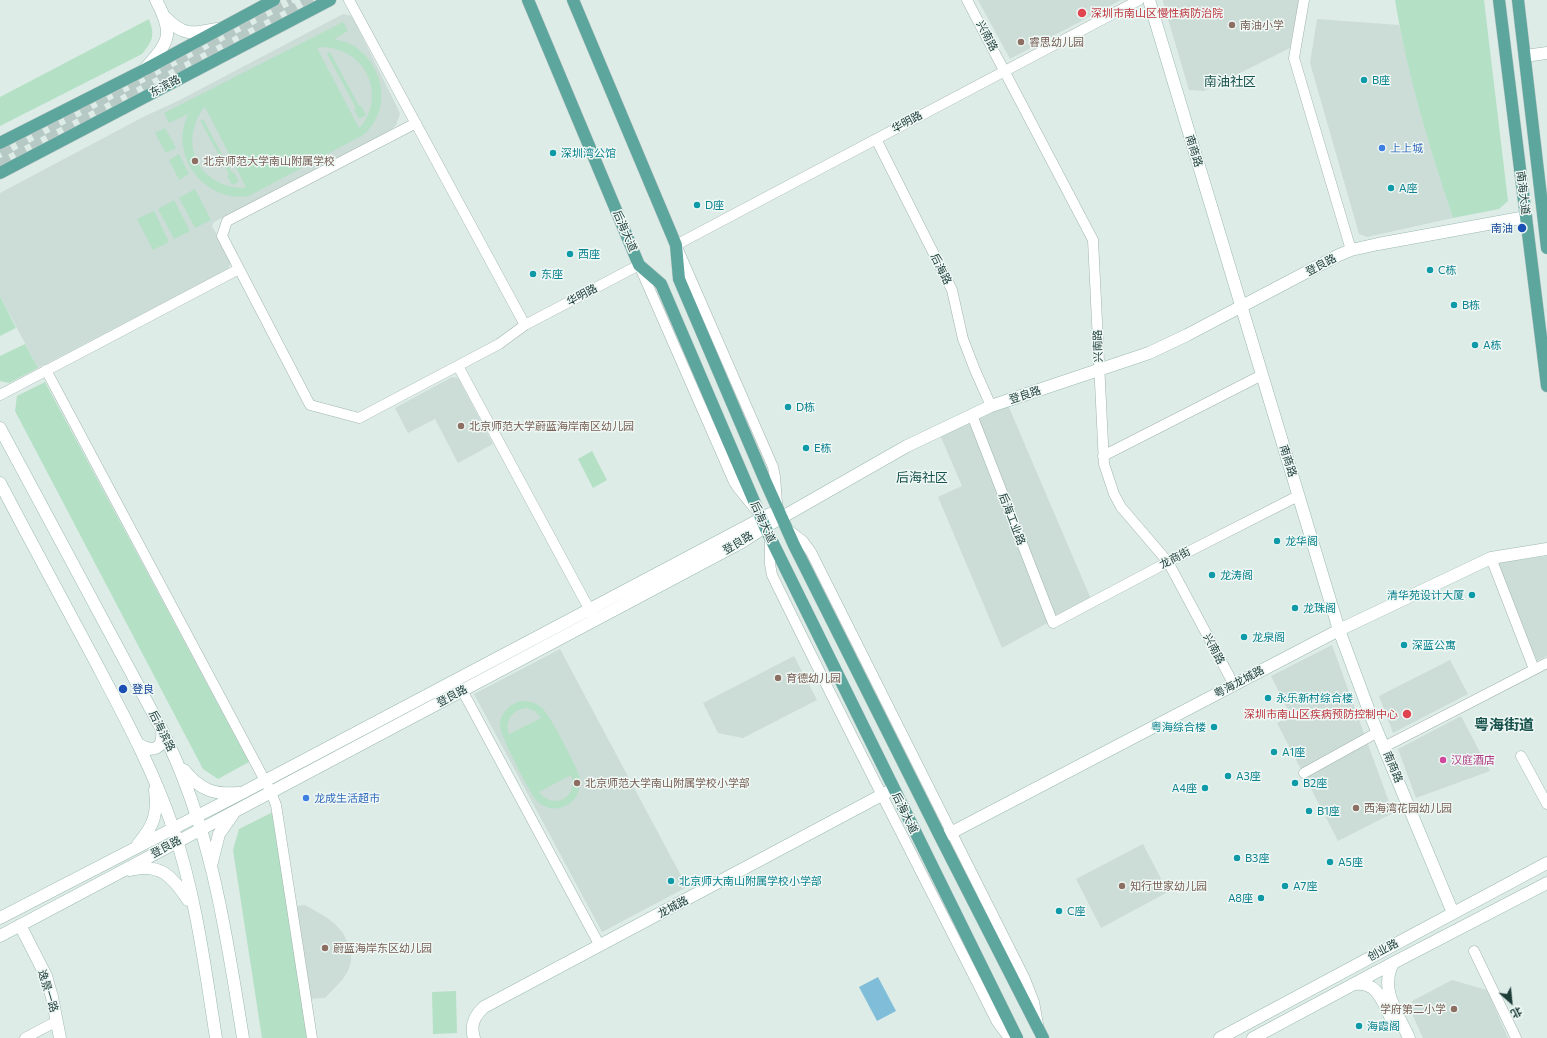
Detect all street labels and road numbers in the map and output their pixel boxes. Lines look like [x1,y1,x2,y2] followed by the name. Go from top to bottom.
[973,18,1001,54] street label: 兴南路
[147,72,183,100] street label: 东滨路
[889,108,925,136] street label: 华明路
[1183,133,1205,169] street label: 南商路
[1514,170,1532,216] street label: 南海大道
[610,208,640,254] street label: 后海大道
[928,251,954,287] street label: 后海路
[1303,251,1339,279] street label: 登良路
[564,281,600,309] street label: 华明路
[1091,329,1105,363] street label: 兴南路
[1007,384,1043,406] street label: 登良路
[1277,443,1299,479] street label: 南商路
[996,491,1028,547] street label: 后海工业路
[748,499,778,545] street label: 后海大道
[720,529,756,557] street label: 登良路
[1157,545,1193,571] street label: 龙商街
[1200,631,1228,667] street label: 兴南路
[1212,663,1266,701] street label: 粤海龙城路
[434,682,470,710] street label: 登良路
[146,708,178,754] street label: 后海滨路
[1380,749,1406,785] street label: 南商路
[889,790,921,836] street label: 后海大道
[148,833,184,861] street label: 登良路
[655,893,691,921] street label: 龙城路
[1365,936,1401,964] street label: 创业路
[35,968,61,1014] street label: 逸景一路

